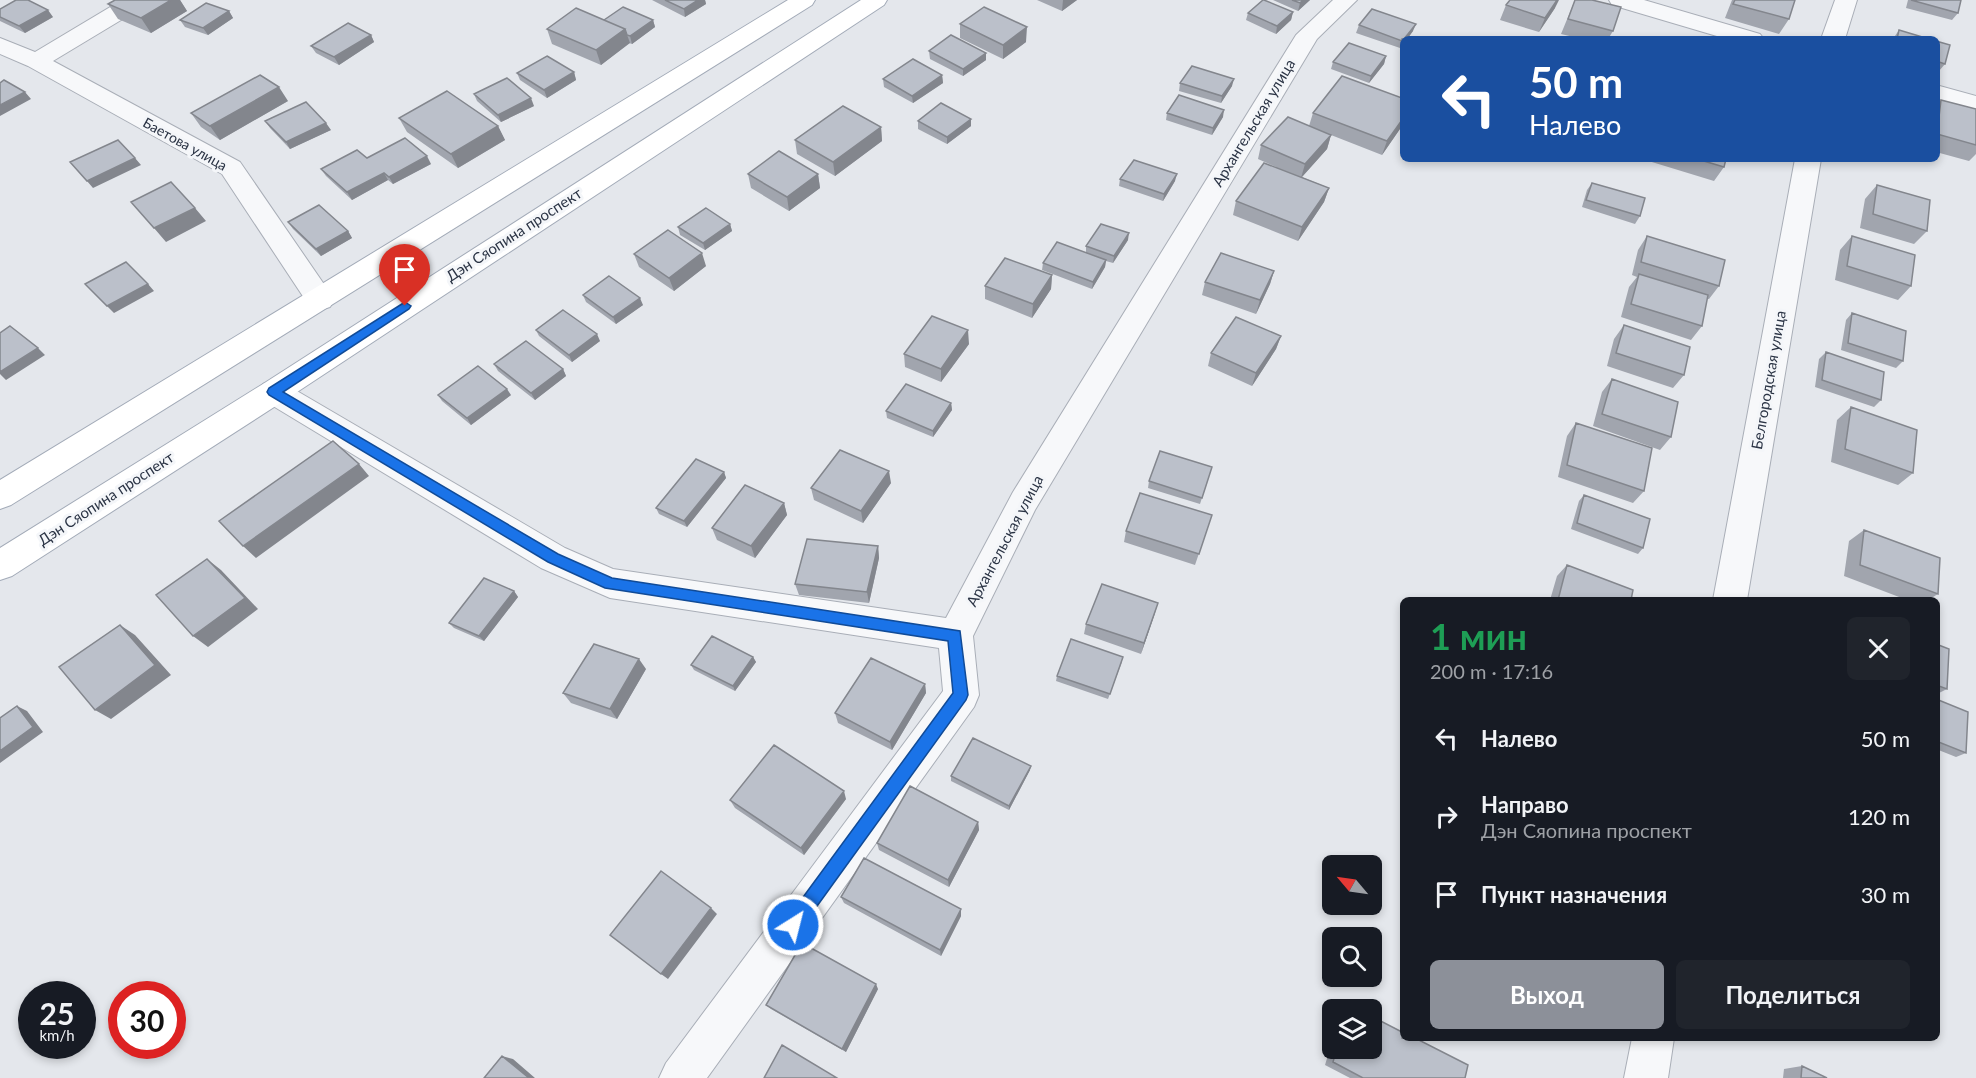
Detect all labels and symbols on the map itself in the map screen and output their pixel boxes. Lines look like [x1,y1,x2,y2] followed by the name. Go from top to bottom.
[1208,55,1298,190] street label: Архангельская улица
[140,113,230,174] street label: Баетова улица
[442,183,585,285] street label: Дэн Сяопина проспект
[379,244,430,306] pin
[1747,309,1789,451] street label: Белгородская улица
[34,447,177,549] street label: Дэн Сяопина проспект
[962,472,1046,609] street label: Архангельская улица
[1322,855,1382,915] north arrow
[761,893,825,957] position arrow
[108,981,186,1059] speed limit sign: 30

